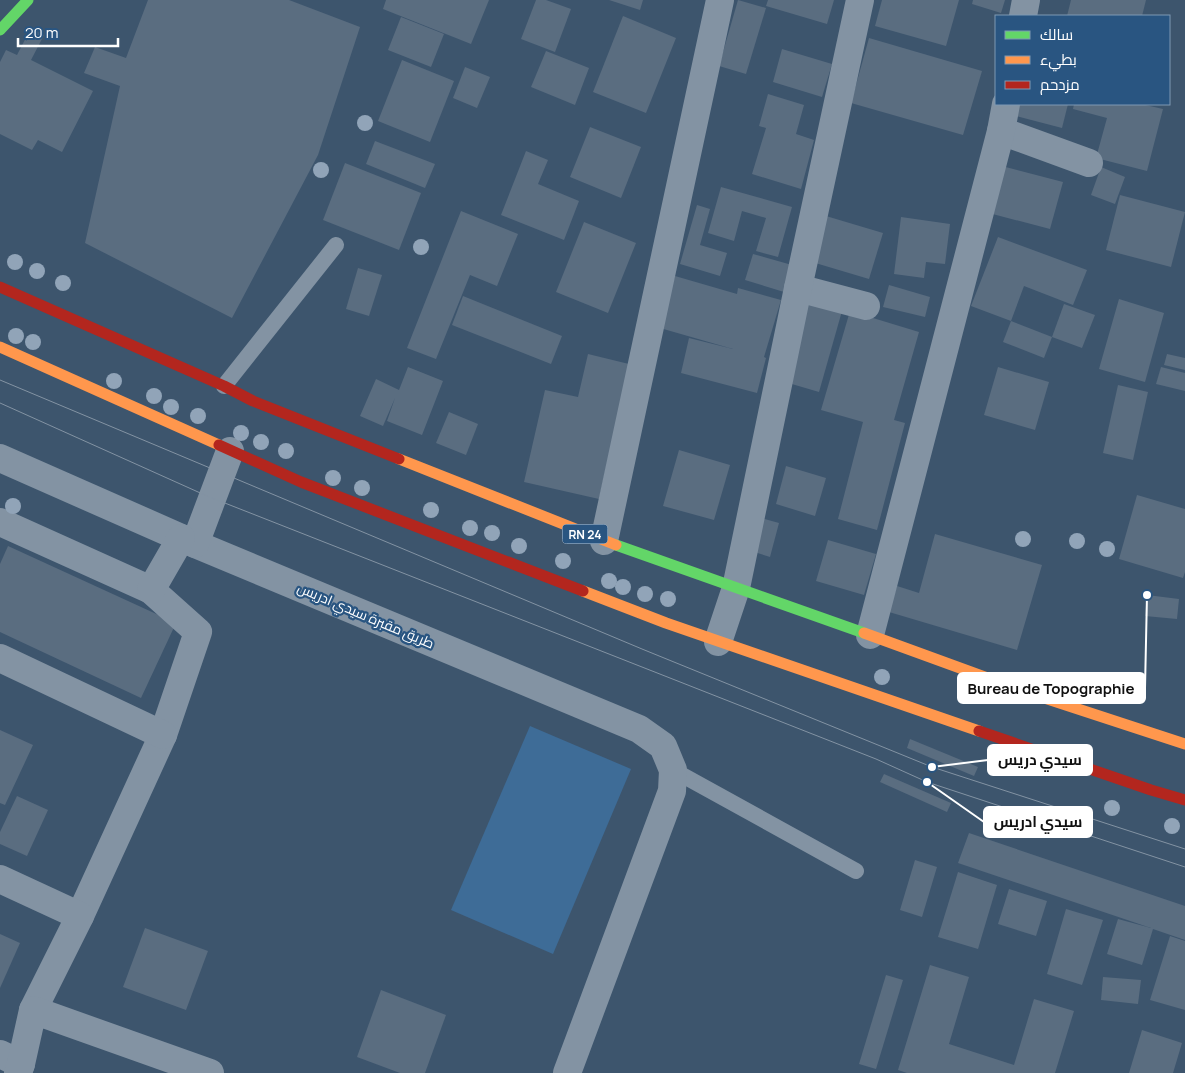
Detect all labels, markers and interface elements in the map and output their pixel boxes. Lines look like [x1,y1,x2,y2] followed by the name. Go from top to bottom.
[18,15,118,47] scale bar
[995,15,1170,105] legend
[25,22,58,43] text: 20 m
[1040,24,1073,45] text: سالك
[1040,49,1077,72] text: بطيء
[1040,74,1080,95] text: مزدحم
[562,524,608,544] road number: RN 24
[293,578,437,655] street label: طريق مقبرة سيدي ادريس
[958,673,1145,703] callout: Bureau de Topographie
[967,678,1135,699] text: Bureau de Topographie
[988,745,1092,775] callout: سيدي دريس
[998,749,1082,772] text: سيدي دريس
[984,807,1092,837] callout: سيدي ادريس
[994,811,1082,834] text: سيدي ادريس

